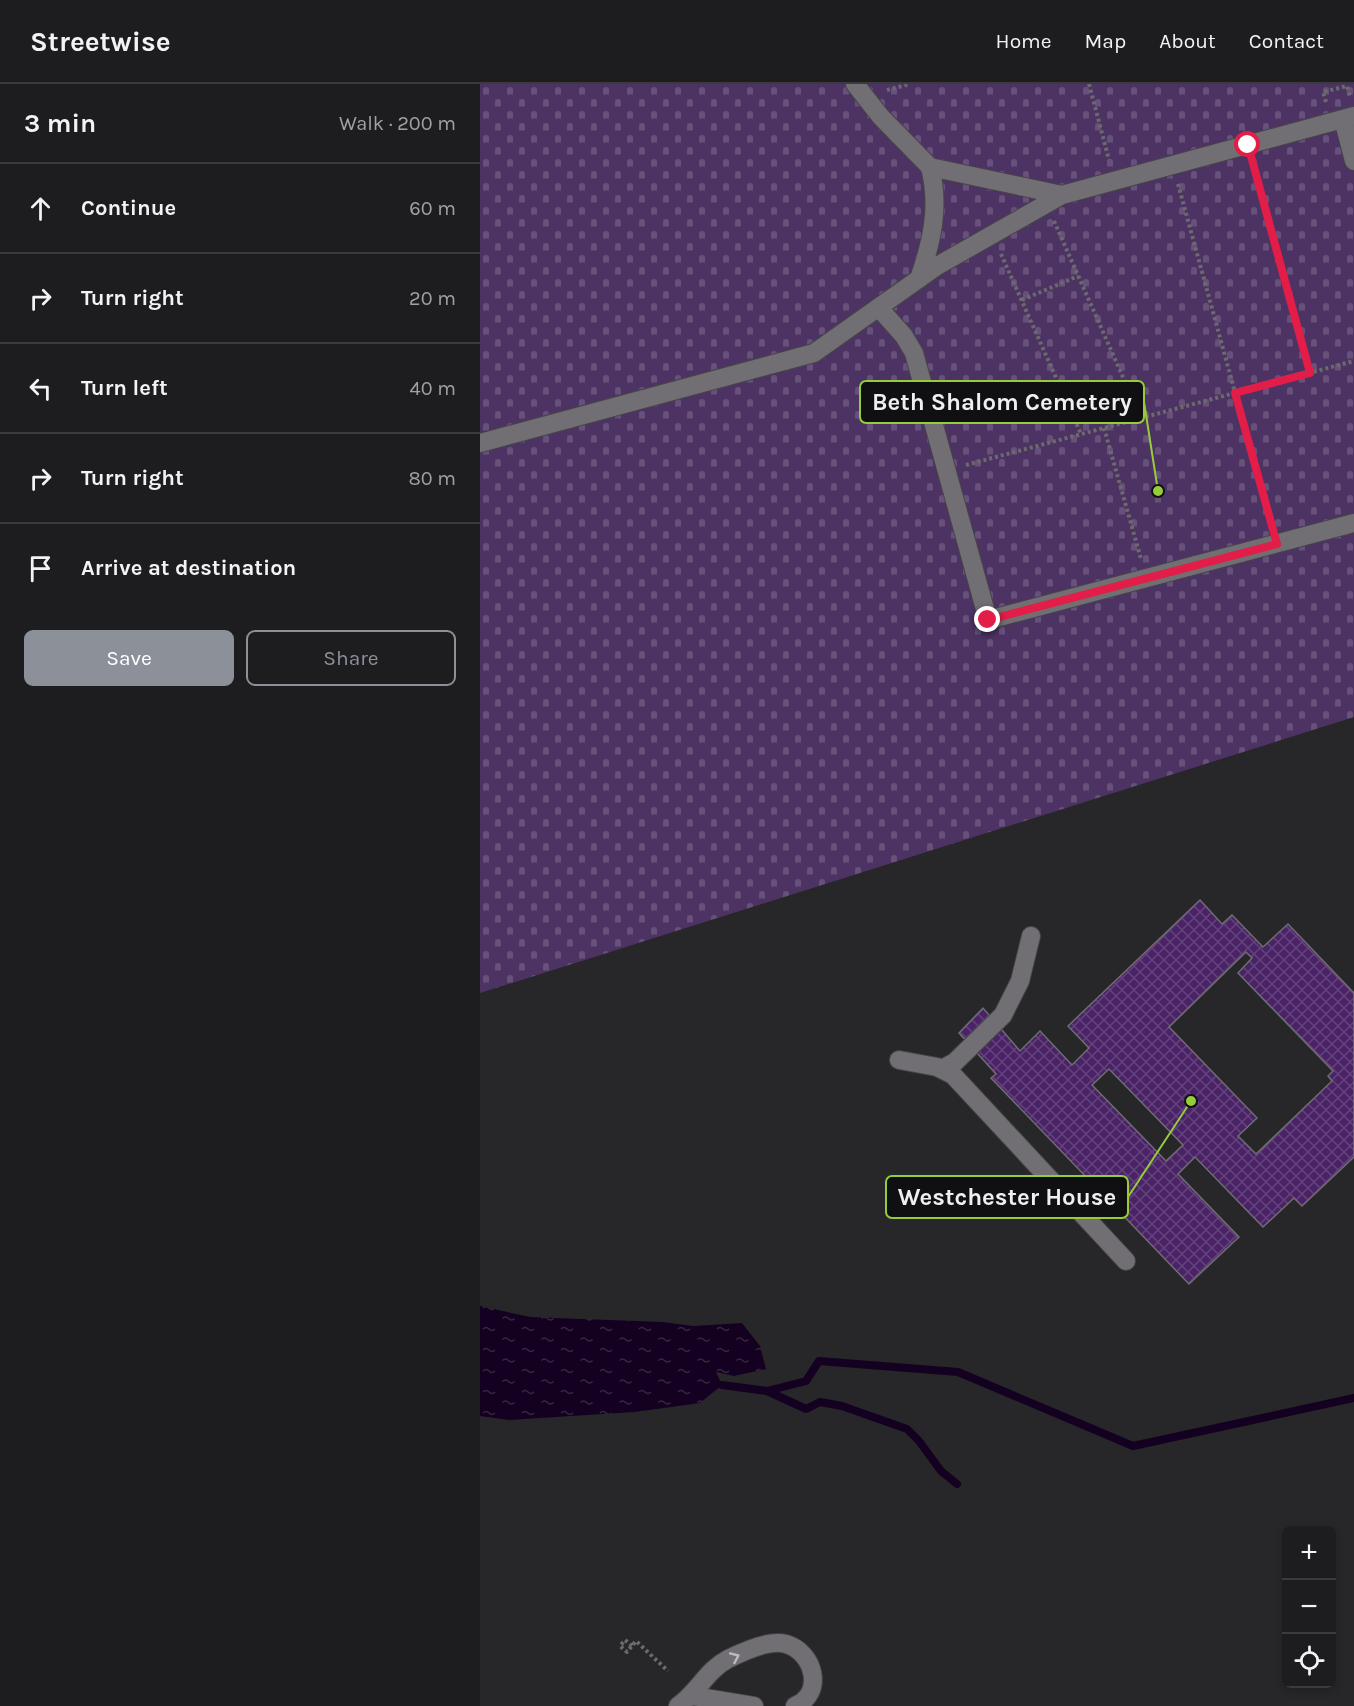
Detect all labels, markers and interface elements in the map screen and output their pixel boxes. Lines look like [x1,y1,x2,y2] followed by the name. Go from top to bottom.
[30,25,171,58] text: Streetwise
[996,29,1052,53] text: Home
[1085,29,1126,53] text: Map
[1159,29,1216,53] text: About
[1249,29,1324,53] text: Contact
[24,108,96,139] text: 3 min
[339,112,456,135] text: Walk · 200 m
[1234,131,1260,157] route start
[24,192,57,225] icon: ahead
[81,195,176,221] text: Continue
[409,197,456,220] text: 60 m
[24,282,57,315] icon: right
[81,285,184,311] text: Turn right
[409,287,456,310] text: 20 m
[24,372,57,405] icon: left
[81,375,168,401] text: Turn left
[410,377,456,400] text: 40 m
[860,381,1144,423] callout: Beth Shalom Cemetery
[872,388,1132,416] text: Beth Shalom Cemetery
[24,462,57,495] icon: right
[81,465,184,491] text: Turn right
[408,467,456,490] text: 80 m
[24,552,57,585] icon: arrive
[81,555,296,581] text: Arrive at destination
[974,606,1000,632] route end
[24,630,234,686] button: Save
[246,630,456,686] button: Share
[886,1176,1128,1218] callout: Westchester House
[898,1183,1116,1211] text: Westchester House
[1282,1526,1336,1688] map controls
[1282,1526,1336,1580] button: +
[1282,1580,1336,1634] button: −
[1282,1634,1336,1688] button: locate
[728,1652,739,1664] one-way arrow

